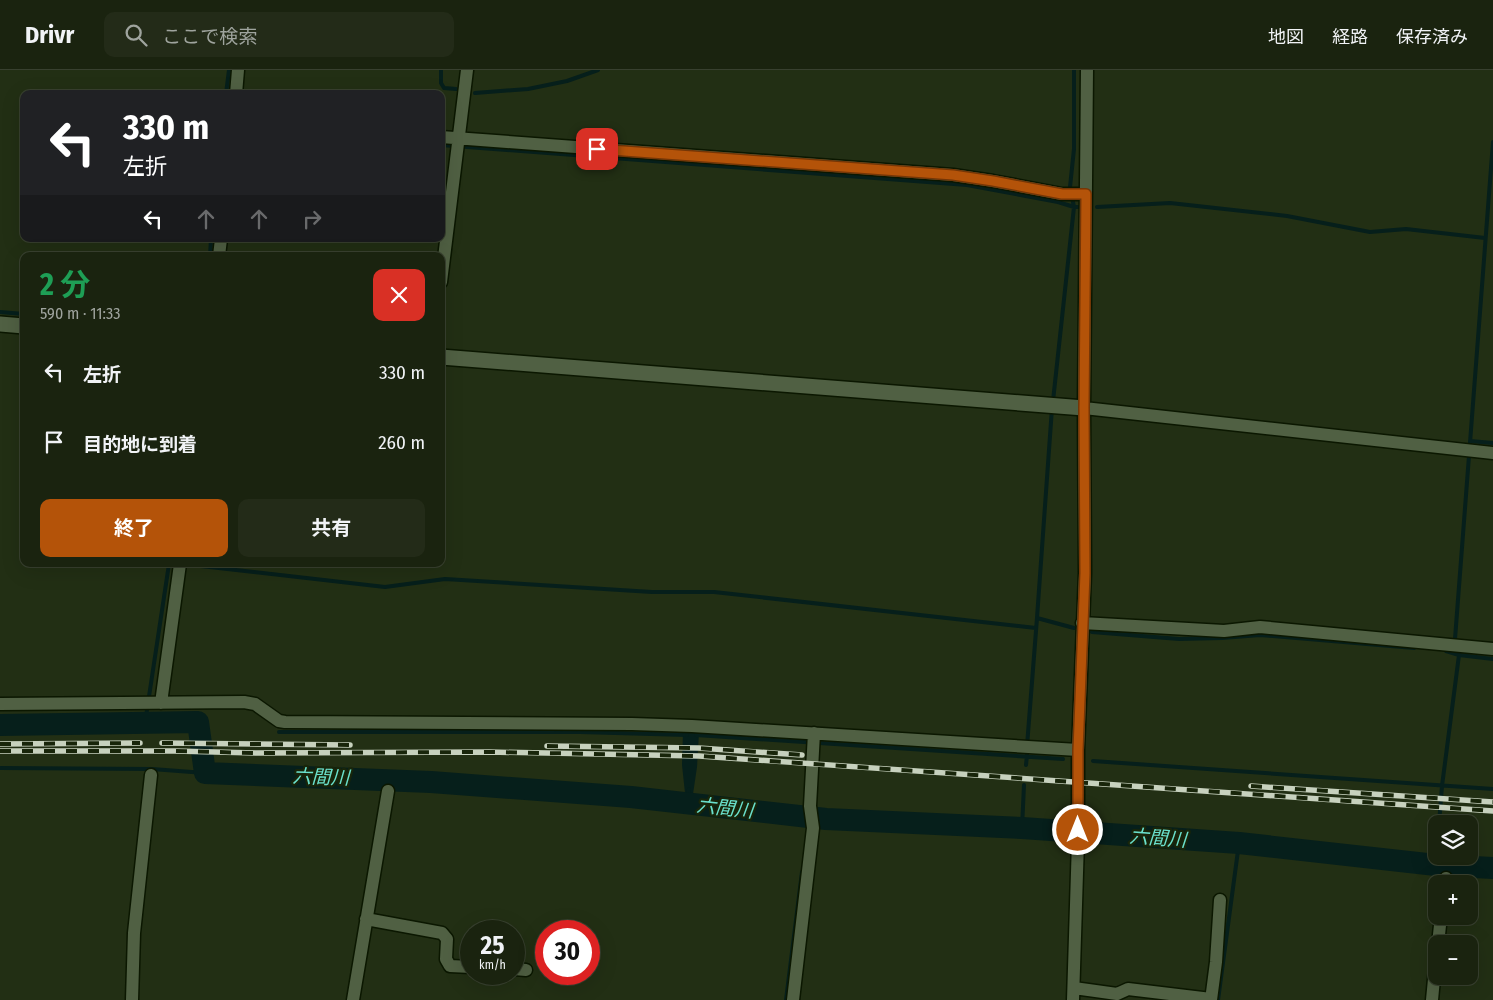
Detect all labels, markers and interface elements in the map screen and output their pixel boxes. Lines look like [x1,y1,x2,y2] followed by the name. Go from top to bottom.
[104,12,454,57] search box
[25,21,74,49] text: Drivr
[122,21,150,49] icon: search
[162,25,257,48] text: ここで検索
[1268,26,1304,48] text: 地図
[1332,26,1368,48] text: 経路
[1396,26,1468,48] text: 保存済み
[123,106,209,148] text: 330 m
[40,110,105,175] icon: left
[576,128,618,170] pin
[583,135,611,163] icon: arrive
[123,153,167,180] text: 左折
[139,205,167,233] icon: left
[192,205,220,233] icon: ahead
[245,205,273,233] icon: ahead
[298,205,326,233] icon: right
[40,267,90,303] text: 2 分
[373,269,425,321] button: close
[40,304,120,323] text: 590 m · 11:33
[40,358,68,386] icon: left
[379,361,425,384] text: 330 m
[83,363,121,386] text: 左折
[40,428,68,456] icon: arrive
[378,431,425,454] text: 260 m
[83,433,197,456] text: 目的地に到着
[40,499,228,557] button: 終了
[238,499,425,557] button: 共有
[292,765,352,790] water label: 六間川
[695,794,757,823] water label: 六間川
[1051,803,1103,855] position arrow
[1428,815,1478,985] map controls
[1428,815,1478,865] button: layers
[1129,825,1189,852] water label: 六間川
[1428,875,1478,925] button: +
[535,920,600,985] speed limit sign: 30
[481,931,504,961] text: 25
[1428,935,1478,985] button: −
[479,958,506,972] text: km/h

